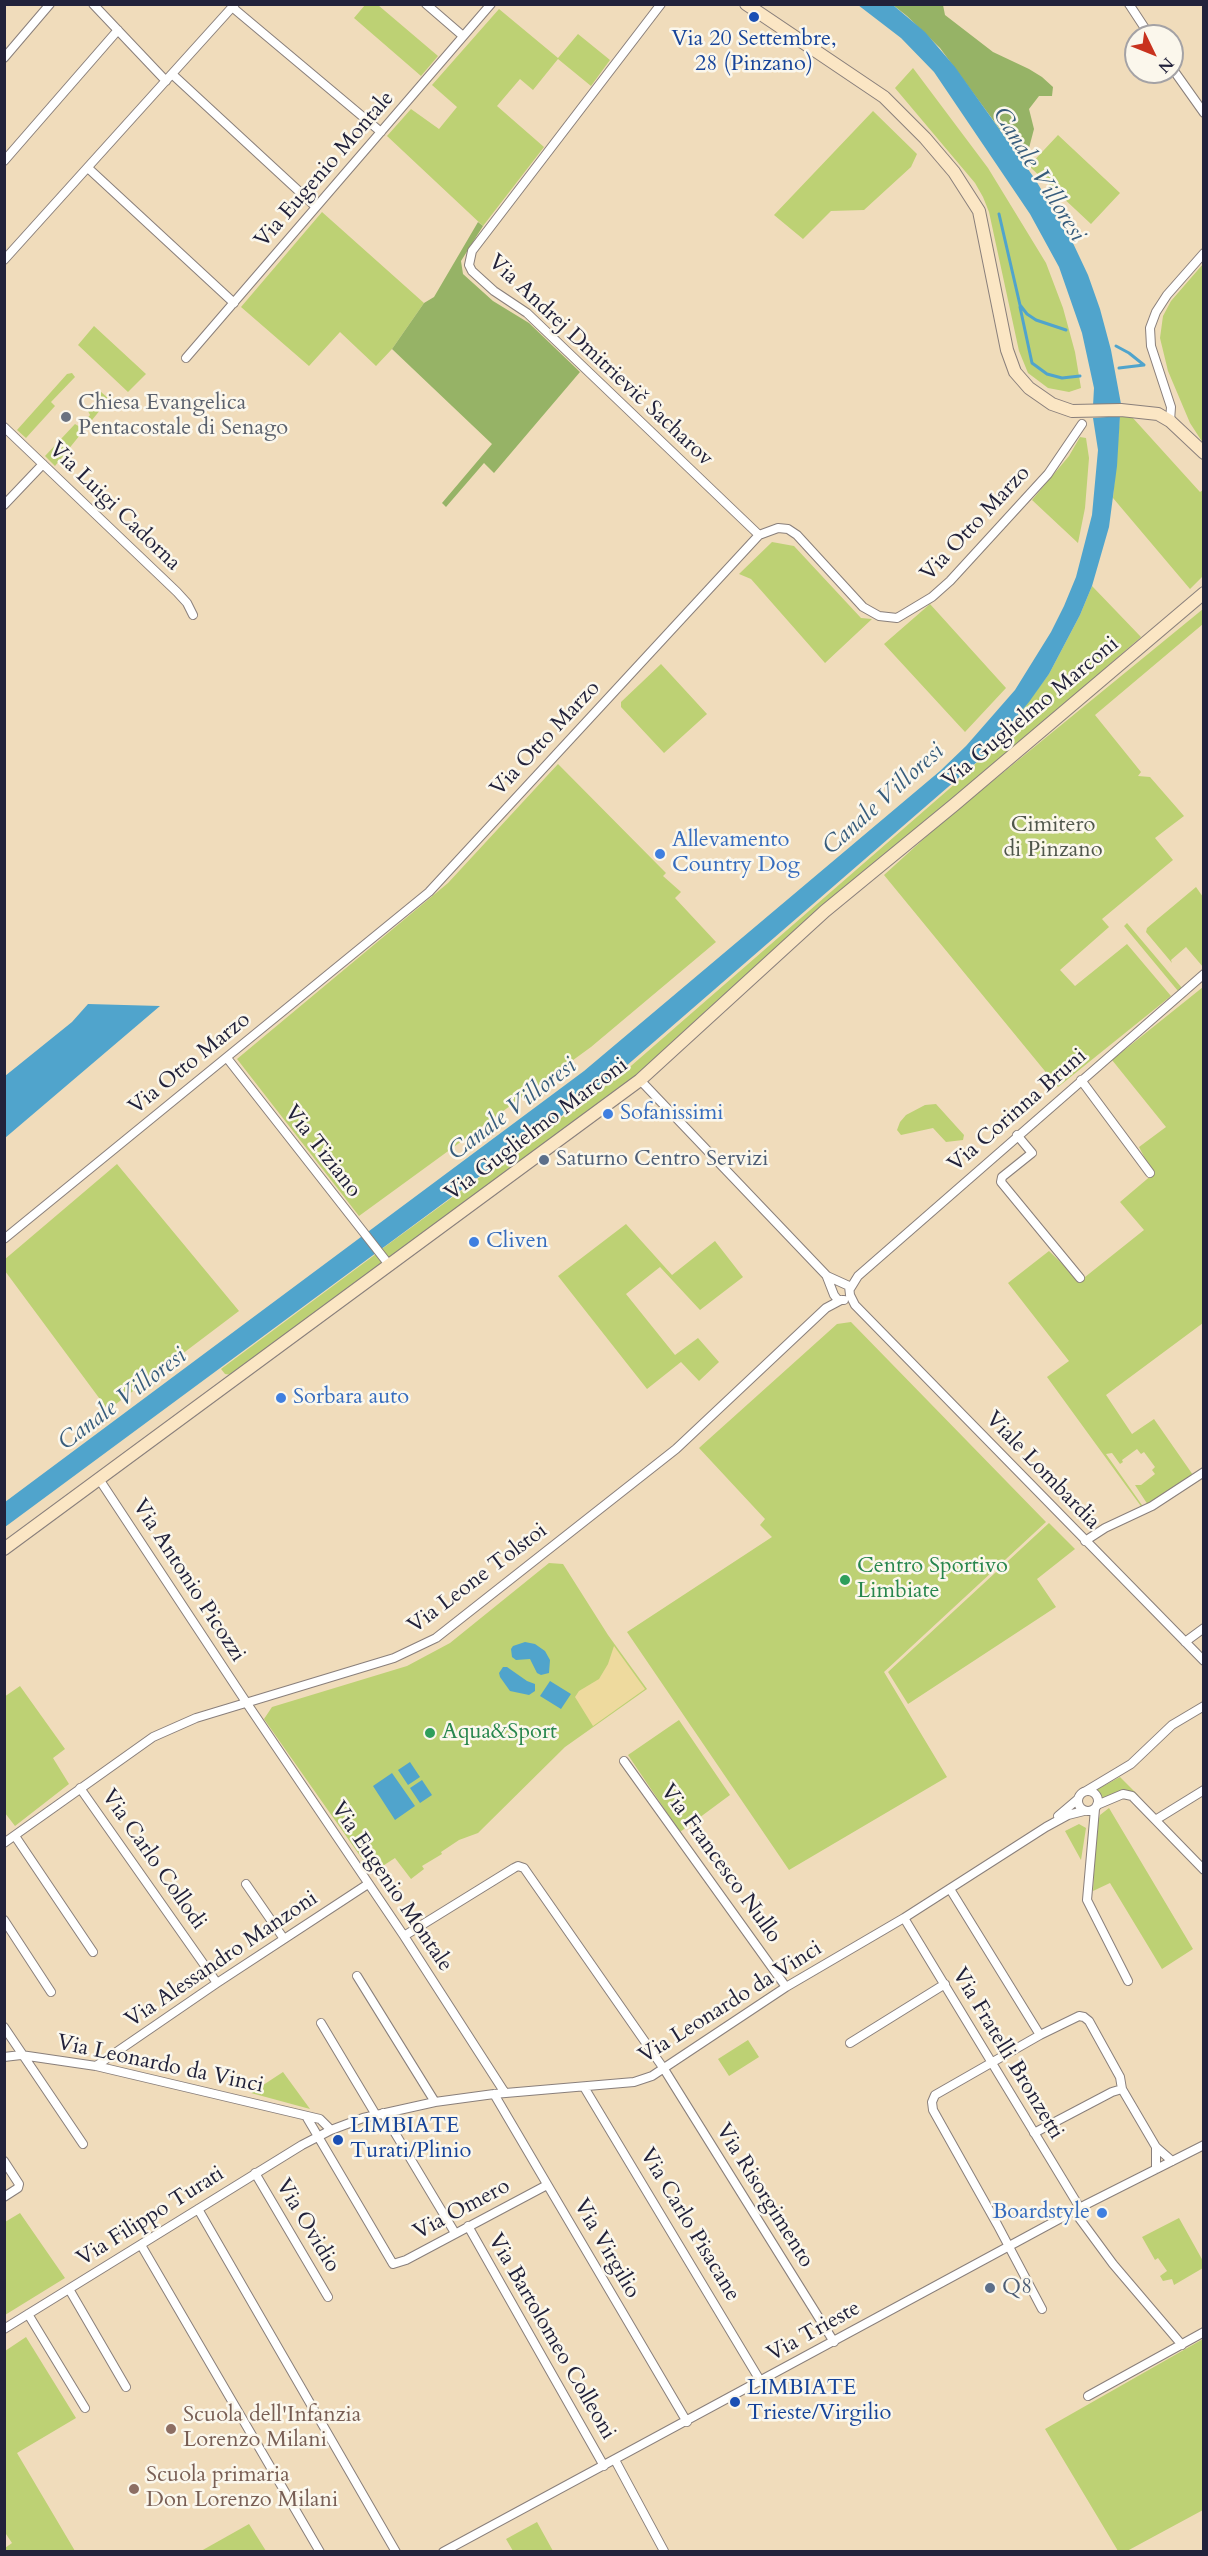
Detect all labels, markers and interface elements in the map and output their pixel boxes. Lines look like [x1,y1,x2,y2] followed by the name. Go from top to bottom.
[747,10,761,24] marker: Via 20 Settembre, 28 (Pinzano)
[1124,24,1184,84] north arrow
[671,27,837,78] place label: Via 20 Settembre, 28 (Pinzano)
[1153,52,1178,77] text: N
[250,86,400,254] street label: Via Eugenio Montale
[985,102,1091,248] water label: Canale Villoresi
[482,250,718,472] street label: Via Andrej Dmitrievič Sacharov
[78,391,288,442] place label: Chiesa Evangelica Pentacostale di Senago
[59,410,73,424] marker: Chiesa Evangelica Pentacostale di Senago
[42,437,186,577] street label: Via Luigi Cadorna
[916,461,1036,587] street label: Via Otto Marzo
[937,631,1125,795] street label: Via Guglielmo Marconi
[486,676,606,802] street label: Via Otto Marzo
[817,738,951,862] water label: Canale Villoresi
[1003,813,1103,864] park label: Cimitero di Pinzano
[672,828,800,879] place label: Allevamento Country Dog
[653,847,667,861] marker: Allevamento Country Dog
[124,1007,256,1121] street label: Via Otto Marzo
[943,1044,1093,1178] street label: Via Corinna Bruni
[443,1052,583,1168] water label: Canale Villoresi
[440,1053,634,1207] street label: Via Guglielmo Marconi
[278,1101,366,1203] street label: Via Tiziano
[620,1101,724,1127] place label: Sofanissimi
[601,1107,615,1121] marker: Sofanissimi
[556,1147,768,1173] place label: Saturno Centro Servizi
[537,1153,551,1167] marker: Saturno Centro Servizi
[486,1229,548,1255] place label: Cliven
[467,1235,481,1249] marker: Cliven
[53,1342,193,1458] water label: Canale Villoresi
[293,1385,409,1411] place label: Sorbara auto
[274,1391,288,1405] marker: Sorbara auto
[979,1406,1105,1536] street label: Viale Lombardia
[126,1495,250,1667] street label: Via Antonio Picozzi
[403,1518,553,1640] street label: Via Leone Tolstoi
[857,1554,1008,1606] place label: Centro Sportivo Limbiate
[838,1573,852,1587] marker: Centro Sportivo Limbiate
[442,1720,557,1746] place label: Aqua&Sport
[423,1726,437,1740] marker: Aqua&Sport
[654,1780,786,1948] street label: Via Francesco Nullo
[95,1785,211,1935] street label: Via Carlo Collodi
[324,1797,458,1977] street label: Via Eugenio Montale
[121,1886,323,2034] street label: Via Alessandro Manzoni
[635,1936,827,2070] street label: Via Leonardo da Vinci
[945,1963,1069,2145] street label: Via Fratelli Bronzetti
[54,2030,266,2100] street label: Via Leonardo da Vinci
[350,2114,471,2166] place label: LIMBIATE Turati/Plinio
[709,2119,819,2273] street label: Via Risorgimento
[331,2133,345,2147] marker: LIMBIATE Turati/Plinio
[633,2144,745,2306] street label: Via Carlo Pisacane
[73,2161,229,2273] street label: Via Filippo Turati
[409,2174,515,2246] street label: Via Omero
[269,2175,345,2277] street label: Via Ovidio
[567,2195,645,2303] street label: Via Virgilio
[992,2200,1090,2226] place label: Boardstyle
[1095,2206,1109,2220] marker: Boardstyle
[481,2229,621,2445] street label: Via Bartolomeo Colleoni
[1002,2275,1032,2301] place label: Q8
[983,2281,997,2295] marker: Q8
[763,2296,865,2368] street label: Via Trieste
[747,2376,891,2428] place label: LIMBIATE Trieste/Virgilio
[728,2395,742,2409] marker: LIMBIATE Trieste/Virgilio
[183,2403,361,2454] place label: Scuola dell'Infanzia Lorenzo Milani
[164,2422,178,2436] marker: Scuola dell'Infanzia Lorenzo Milani
[146,2463,338,2514] place label: Scuola primaria Don Lorenzo Milani
[127,2482,141,2496] marker: Scuola primaria Don Lorenzo Milani

